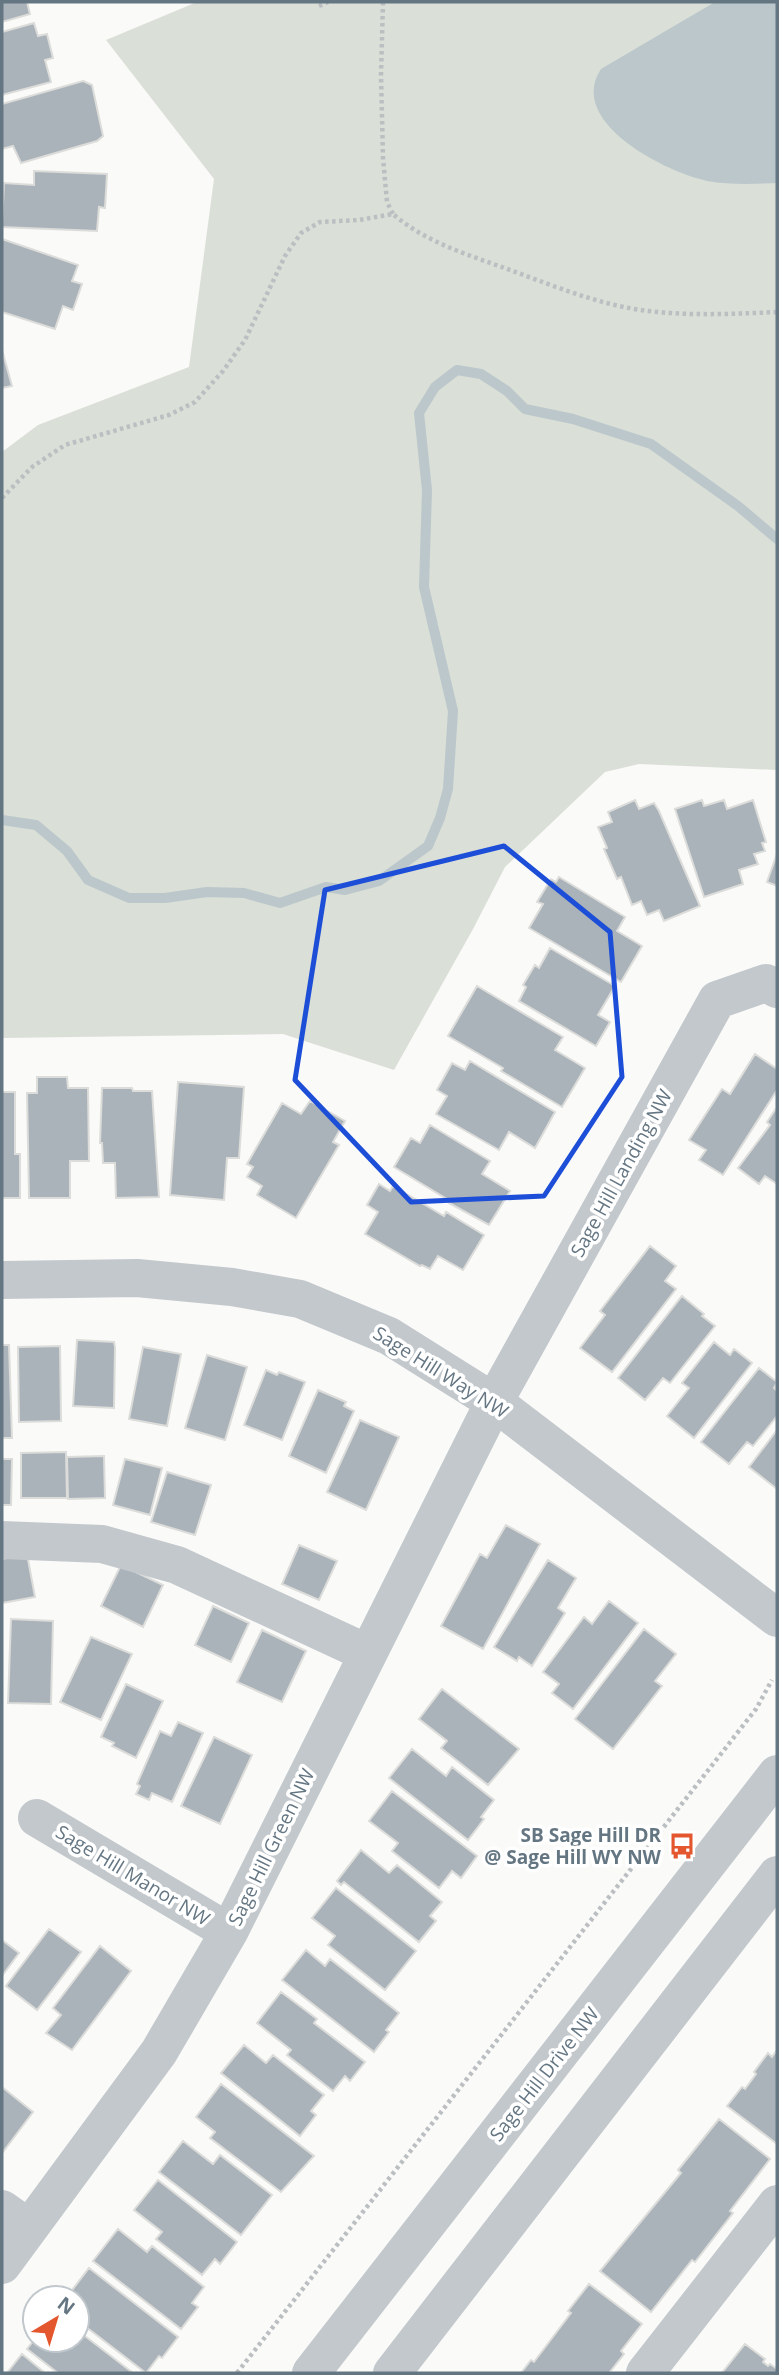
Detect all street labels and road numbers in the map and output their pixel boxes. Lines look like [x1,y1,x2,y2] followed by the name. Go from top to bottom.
[564,1084,678,1261] street label: Sage Hill Landing NW
[369,1320,514,1424] street label: Sage Hill Way NW
[222,1764,320,1930] street label: Sage Hill Green NW
[51,1819,215,1932] street label: Sage Hill Manor NW
[483,2001,605,2146] street label: Sage Hill Drive NW

